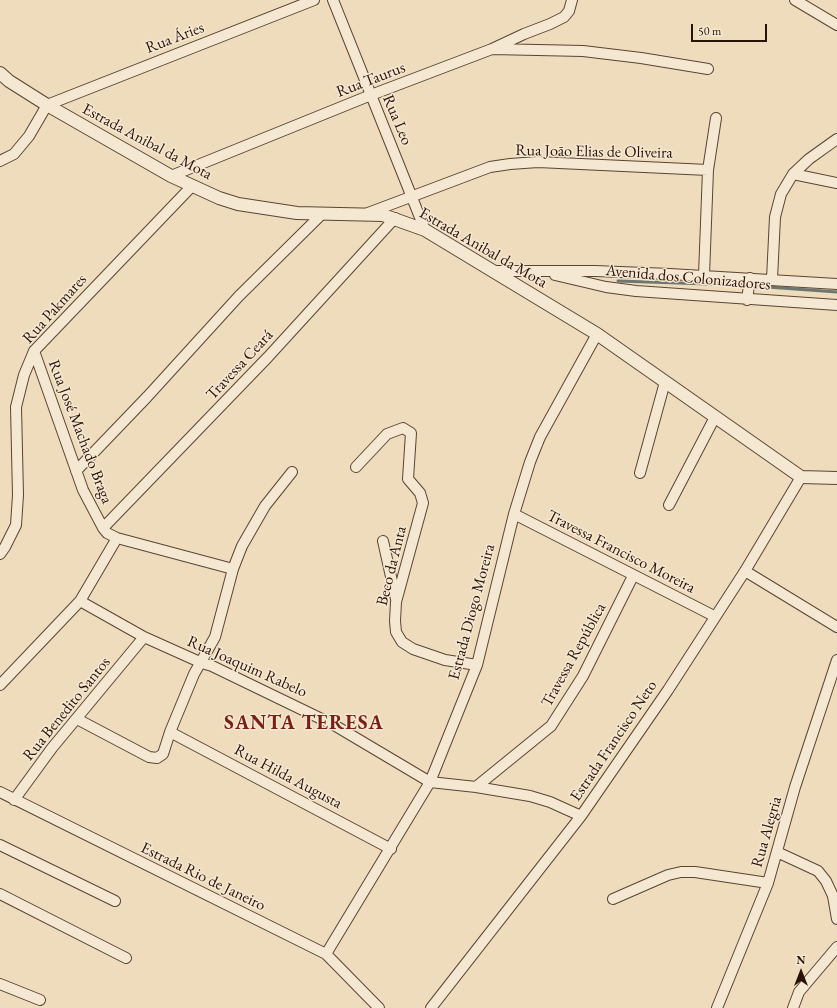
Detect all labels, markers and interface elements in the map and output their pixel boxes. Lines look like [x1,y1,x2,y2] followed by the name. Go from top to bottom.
[693,16,769,42] scale bar
[143,18,207,58] street label: Rua Áries
[698,23,721,39] text: 50 m
[334,58,408,102] street label: Rua Taurus
[378,92,416,148] street label: Rua Leo
[79,100,215,184] street label: Estrada Anibal da Mota
[515,141,673,163] street label: Rua Joāo Elias de Oliveira
[416,204,550,292] street label: Estrada Anibal da Mota
[605,261,771,295] street label: Avenida dos Colonizadores
[19,270,91,348] street label: Rua Pakmares
[203,326,277,404] street label: Travessa Ceará
[44,357,116,507] street label: Rua José Machado Braga
[544,506,698,598] street label: Travessa Francisco Moreira
[373,524,411,608] street label: Beco da Anta
[445,542,499,682] street label: Estrada Diogo Moreira
[537,600,611,710] street label: Travessa República
[184,632,310,702] street label: Rua Joaquim Rabelo
[19,653,115,765] street label: Rua Benedito Santos
[566,677,662,805] street label: Estrada Francisco Neto
[224,712,384,736] district label: SANTA TERESA
[231,741,345,813] street label: Rua Hilda Augusta
[748,794,786,870] street label: Rua Alegria
[138,838,268,916] street label: Estrada Rio de Janeiro
[781,952,821,992] north arrow
[797,953,805,967] text: N

